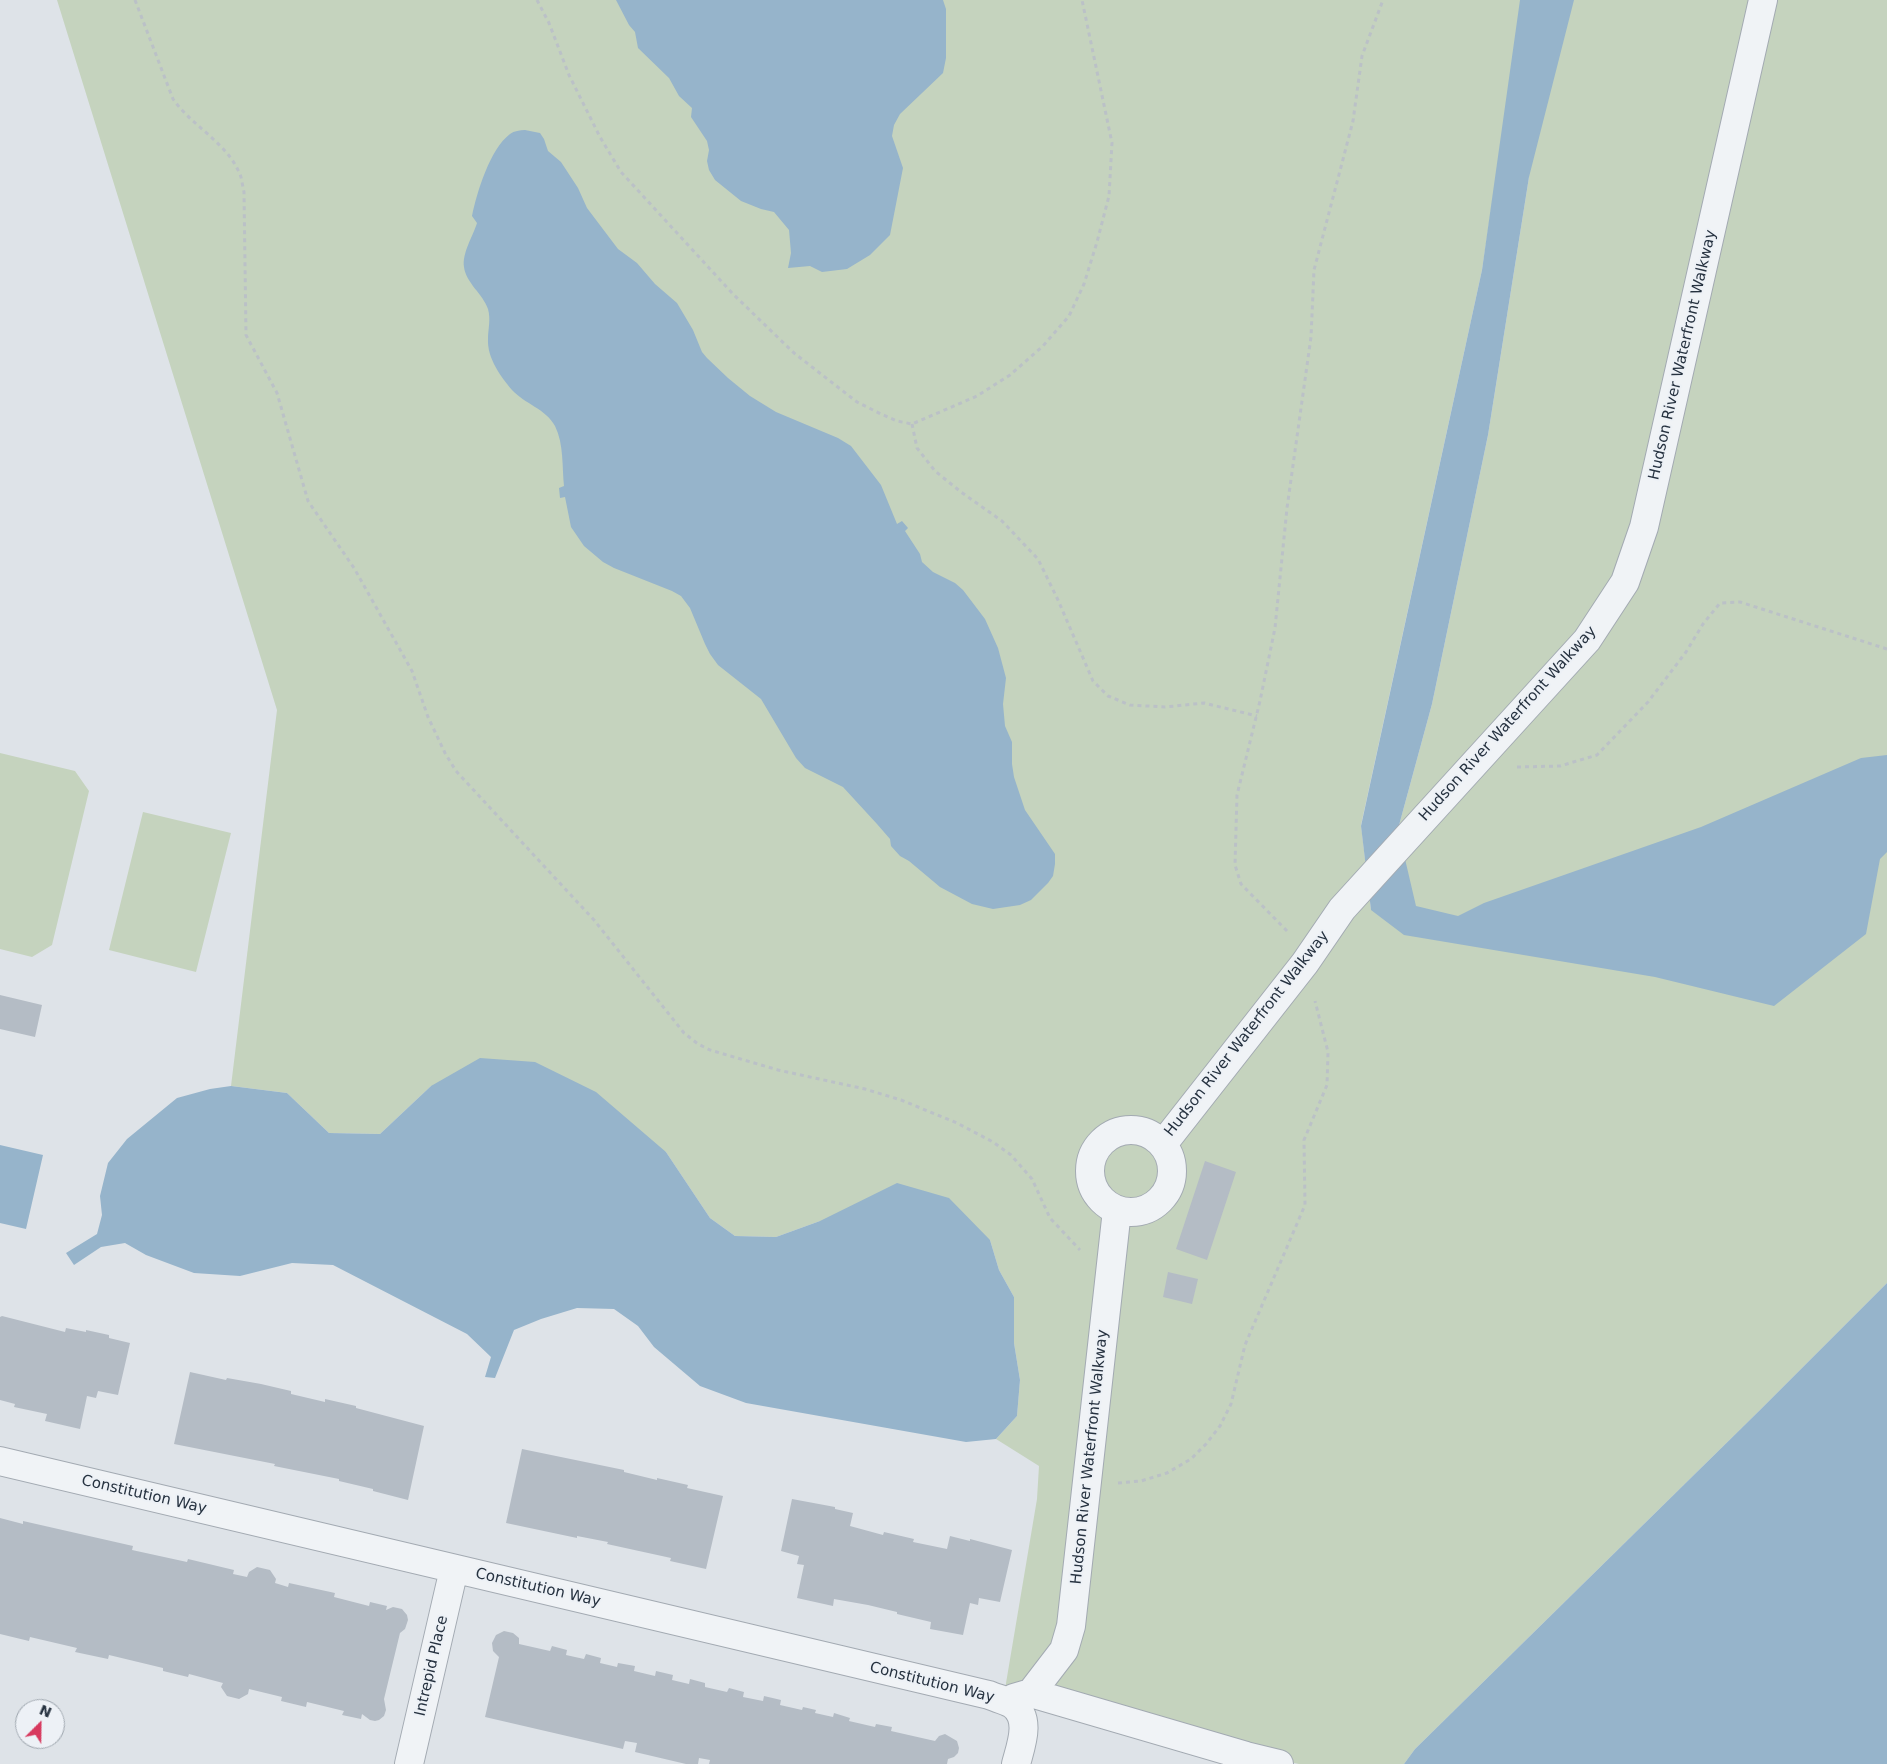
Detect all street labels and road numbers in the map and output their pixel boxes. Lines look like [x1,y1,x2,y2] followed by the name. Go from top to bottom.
[1645,228,1721,482] street label: Hudson River Waterfront Walkway
[1416,623,1600,825] street label: Hudson River Waterfront Walkway
[1161,927,1333,1141] street label: Hudson River Waterfront Walkway
[1068,1329,1112,1585] street label: Hudson River Waterfront Walkway
[80,1472,208,1518] street label: Constitution Way
[474,1565,602,1611] street label: Constitution Way
[412,1614,452,1718] street label: Intrepid Place
[868,1659,996,1707] street label: Constitution Way

